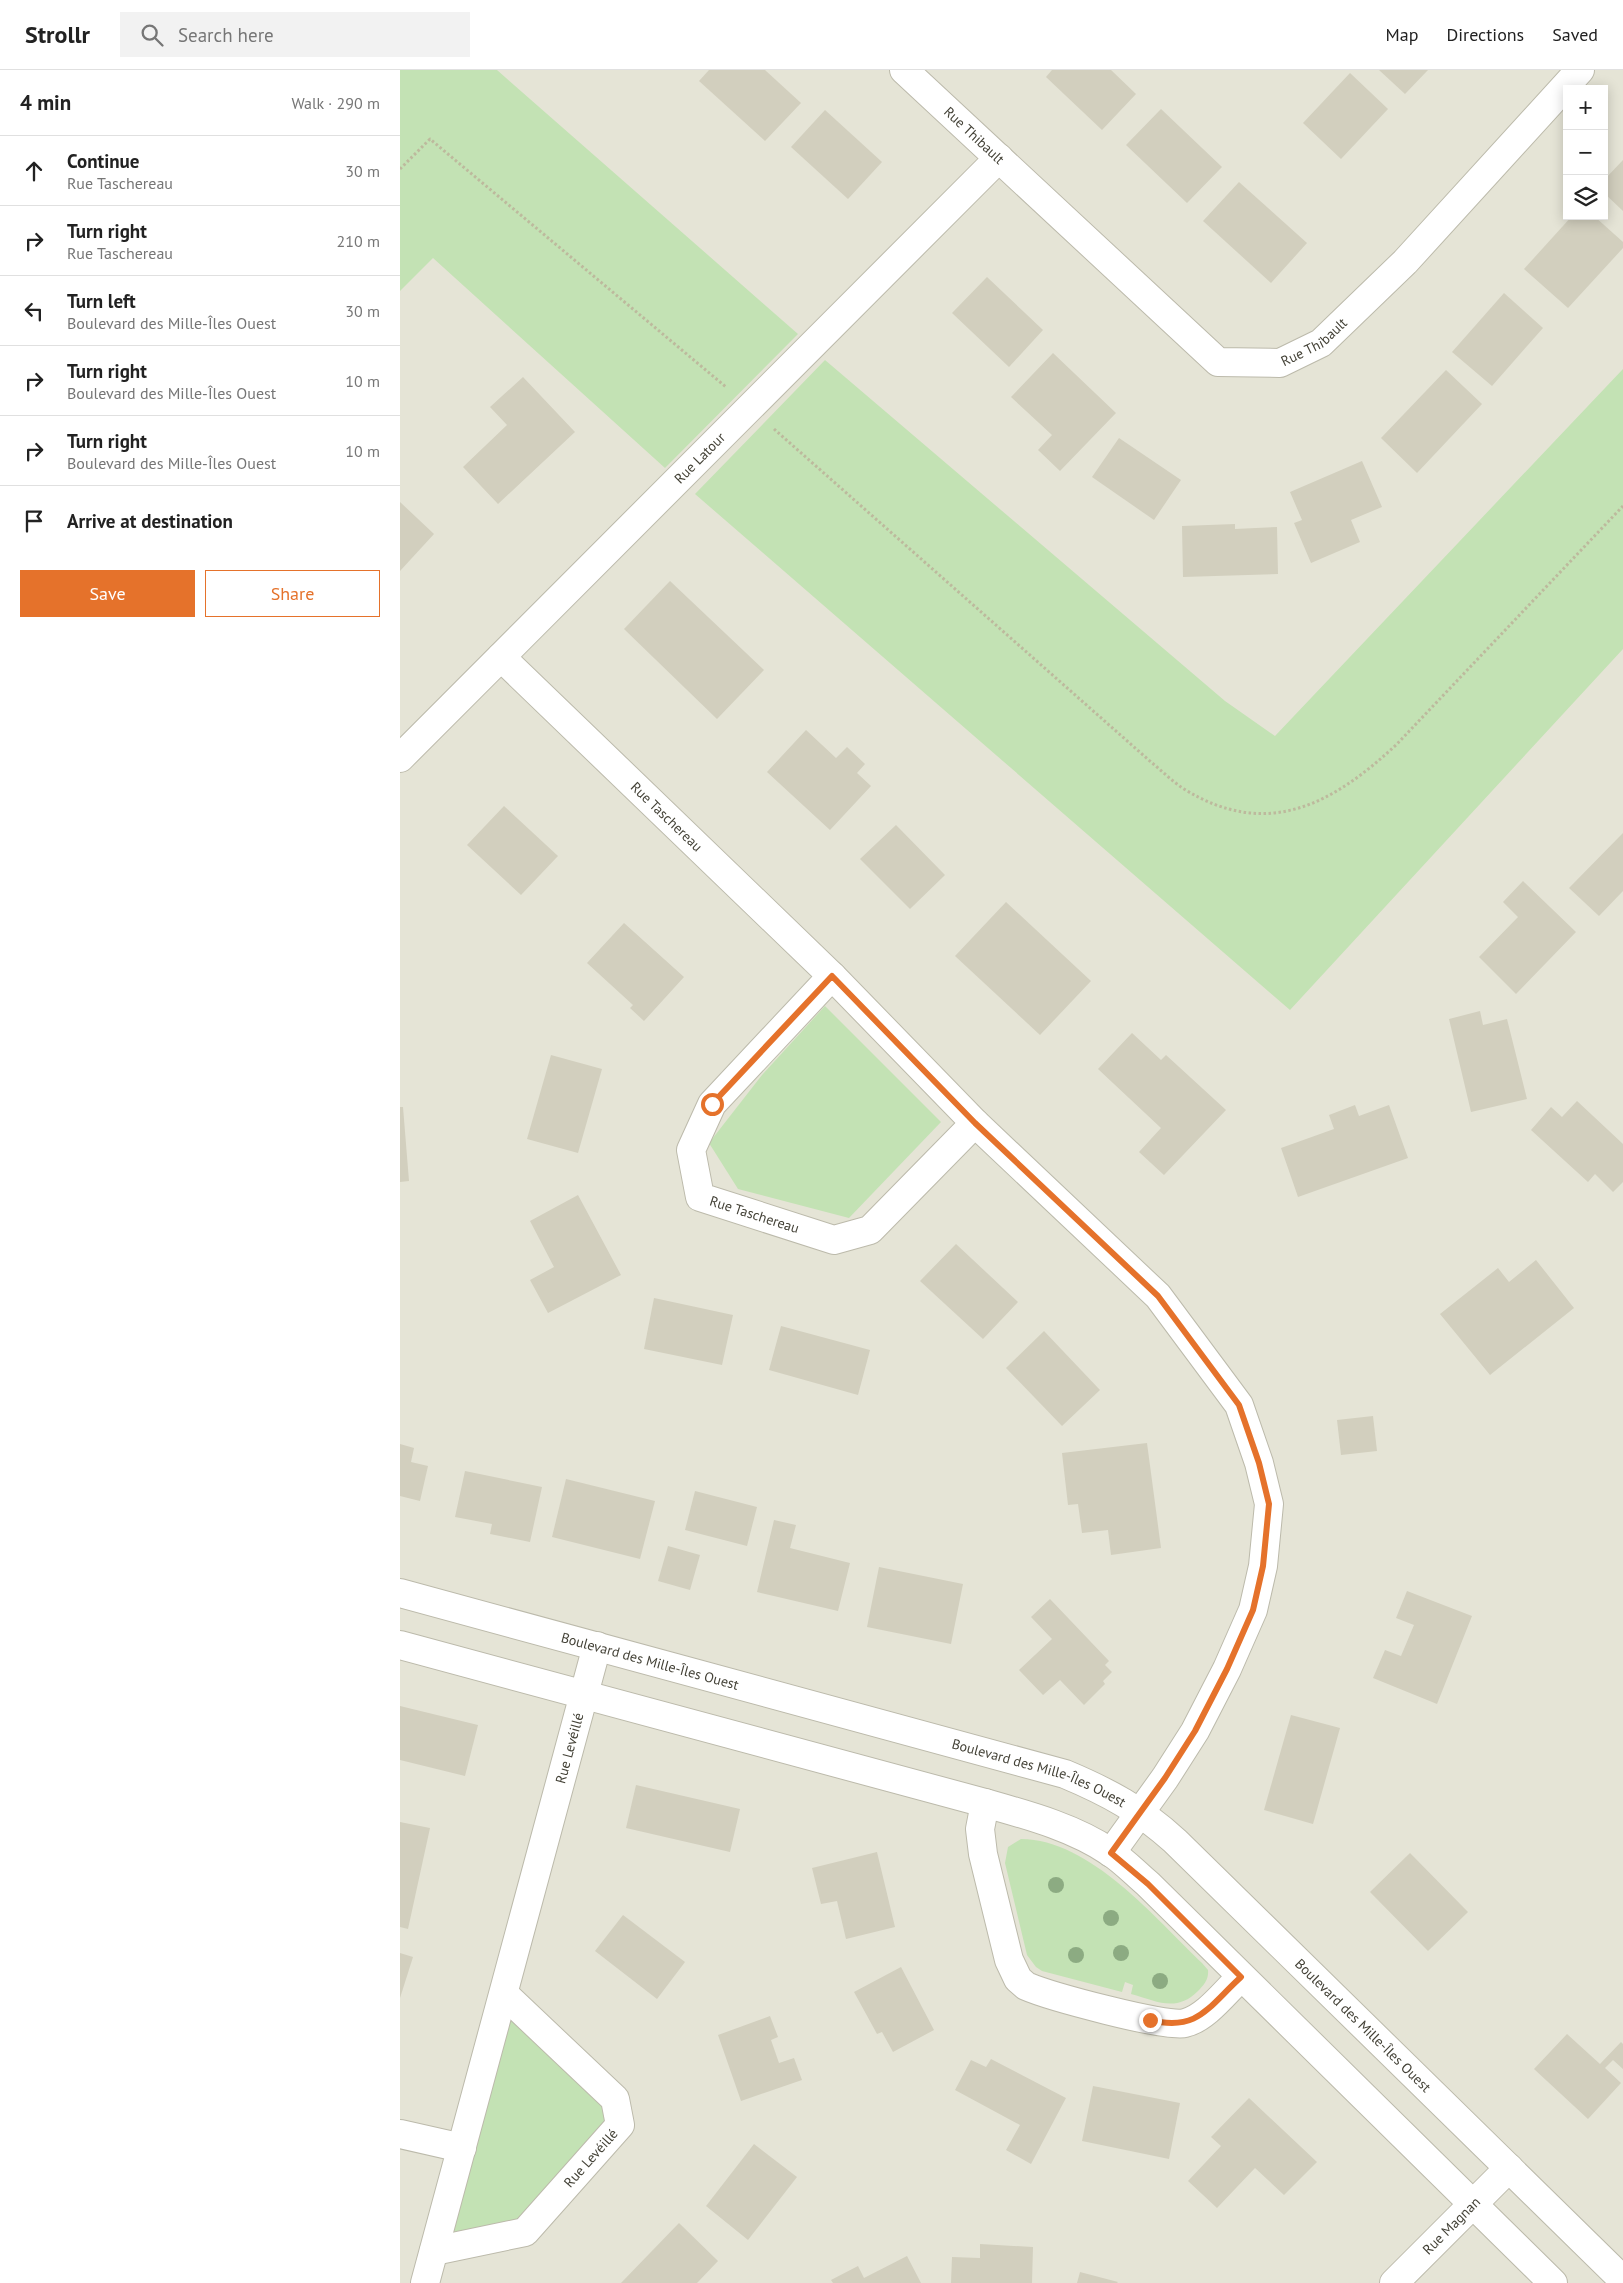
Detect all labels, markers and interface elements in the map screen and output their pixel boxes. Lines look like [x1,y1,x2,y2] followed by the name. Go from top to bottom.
[120,12,470,57] search box
[25,19,90,50] text: Strollr
[138,21,166,49] icon: search
[178,23,274,47] text: Search here
[1386,23,1418,46] text: Map
[1446,23,1524,46] text: Directions
[1552,23,1598,46] text: Saved
[1563,85,1608,220] map controls
[1563,85,1608,130] button: +
[20,89,71,116] text: 4 min
[291,93,380,113] text: Walk · 290 m
[940,103,1009,168] street label: Rue Thibault
[1563,130,1608,175] button: −
[67,149,139,173] text: Continue
[20,157,48,185] icon: ahead
[345,161,380,181] text: 30 m
[67,173,173,193] text: Rue Taschereau
[1563,175,1608,220] button: layers
[67,219,147,243] text: Turn right
[20,227,48,255] icon: right
[337,231,380,251] text: 210 m
[67,243,173,263] text: Rue Taschereau
[67,289,136,313] text: Turn left
[20,297,48,325] icon: left
[345,301,380,321] text: 30 m
[67,313,276,333] text: Boulevard des Mille-Îles Ouest
[1278,314,1351,370] street label: Rue Thibault
[67,359,147,383] text: Turn right
[20,367,48,395] icon: right
[345,371,380,391] text: 10 m
[67,383,276,403] text: Boulevard des Mille-Îles Ouest
[670,428,729,487] street label: Rue Latour
[67,429,147,453] text: Turn right
[20,437,48,465] icon: right
[345,441,380,461] text: 10 m
[67,453,276,473] text: Boulevard des Mille-Îles Ouest
[20,507,48,535] icon: arrive
[67,509,233,533] text: Arrive at destination
[20,570,195,617] button: Save
[205,570,380,617] button: Share
[627,778,706,855] street label: Rue Taschereau
[701,1093,724,1116] route start
[707,1192,801,1237] street label: Rue Taschereau
[559,1628,741,1694] street label: Boulevard des Mille-Îles Ouest
[551,1711,588,1786] street label: Rue Levéillé
[950,1735,1129,1811] street label: Boulevard des Mille-Îles Ouest
[1291,1955,1435,2096] street label: Boulevard des Mille-Îles Ouest
[1139,2009,1162,2032] route end
[560,2125,622,2191] street label: Rue Levéillé
[1419,2193,1484,2258] street label: Rue Magnan

